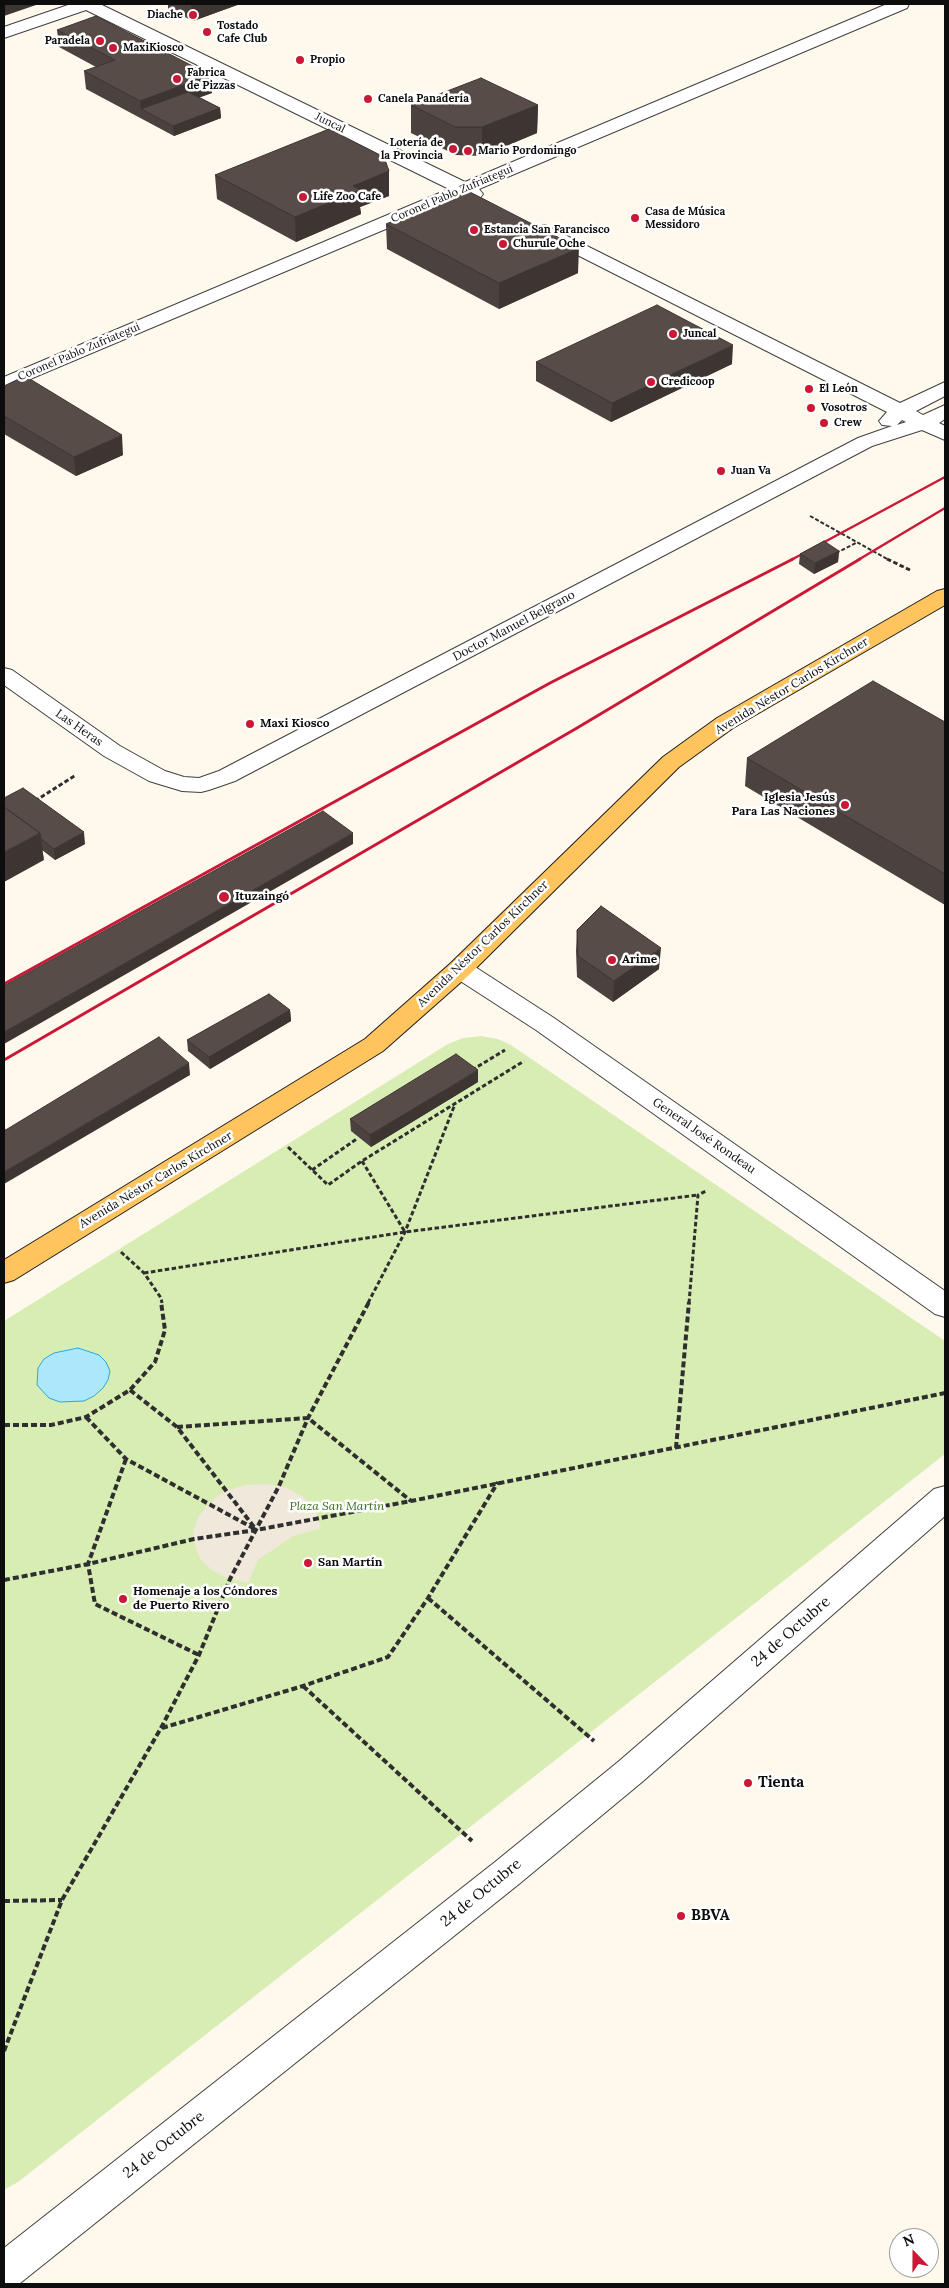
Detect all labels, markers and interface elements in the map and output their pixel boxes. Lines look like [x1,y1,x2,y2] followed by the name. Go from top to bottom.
[147,8,183,22] place label: Diache
[187,9,199,21] marker: Diache
[217,19,267,45] place label: Tostado Cafe Club
[201,26,213,38] marker: Tostado Cafe Club
[45,34,90,48] place label: Paradela
[94,35,106,47] marker: Paradela
[123,41,184,55] place label: MaxiKiosco
[107,42,119,54] marker: MaxiKiosco
[310,53,345,67] place label: Propio
[294,54,306,66] marker: Propio
[187,66,235,92] place label: Fabrica de Pizzas
[171,73,183,85] marker: Fabrica de Pizzas
[378,92,469,106] place label: Canela Panadería
[362,93,374,105] marker: Canela Panadería
[313,110,347,136] street label: Juncal
[381,136,443,162] place label: Lotería de la Provincia
[447,143,459,155] marker: Lotería de la Provincia
[478,144,576,158] place label: Mario Pordomingo
[462,145,474,157] marker: Mario Pordomingo
[389,162,515,226] street label: Coronel Pablo Zufriategui
[313,190,381,204] place label: Life Zoo Cafe
[297,191,309,203] marker: Life Zoo Cafe
[645,205,725,231] place label: Casa de Música Messidoro
[629,212,641,224] marker: Casa de Música Messidoro
[484,223,610,237] place label: Estancia San Farancisco
[468,224,480,236] marker: Estancia San Farancisco
[513,237,585,251] place label: Churule Oche
[497,238,509,250] marker: Churule Oche
[16,320,142,384] street label: Coronel Pablo Zufriategui
[683,327,716,341] place label: Juncal
[667,328,679,340] marker: Juncal
[661,375,715,389] place label: Credicoop
[645,376,657,388] marker: Credicoop
[819,382,858,396] place label: El León
[803,383,815,395] marker: El León
[821,401,867,415] place label: Vosotros
[805,402,817,414] marker: Vosotros
[834,416,862,430] place label: Crew
[818,417,830,429] marker: Crew
[731,464,771,478] place label: Juan Va
[715,465,727,477] marker: Juan Va
[450,588,578,664] street label: Doctor Manuel Belgrano
[713,635,871,737] street label: Avenida Néstor Carlos Kirchner
[53,706,105,750] street label: Las Heras
[260,717,330,731] place label: Maxi Kiosco
[244,718,256,730] marker: Maxi Kiosco
[731,791,835,819] place label: Iglesia Jesús Para Las Naciones
[839,799,851,811] marker: Iglesia Jesús Para Las Naciones
[415,878,551,1010] street label: Avenida Néstor Carlos Kirchner
[217,890,231,904] marker: Ituzaingó
[235,890,289,904] place label: Ituzaingó
[622,953,657,967] place label: Arime
[606,954,618,966] marker: Arime
[650,1095,758,1177] street label: General José Rondeau
[77,1129,235,1231] street label: Avenida Néstor Carlos Kirchner
[290,1500,384,1514] park label: Plaza San Martín
[318,1556,382,1570] place label: San Martín
[302,1557,314,1569] marker: San Martín
[133,1585,277,1613] place label: Homenaje a los Cóndores de Puerto Rivero
[117,1593,129,1605] marker: Homenaje a los Cóndores de Puerto Rivero
[748,1593,834,1671] street label: 24 de Octubre
[758,1774,804,1792] place label: Tienta
[742,1777,754,1789] marker: Tienta
[437,1855,525,1931] street label: 24 de Octubre
[691,1907,730,1925] place label: BBVA
[675,1910,687,1922] marker: BBVA
[120,2108,208,2182] street label: 24 de Octubre
[889,2228,939,2278] north arrow
[900,2230,917,2250] text: N

